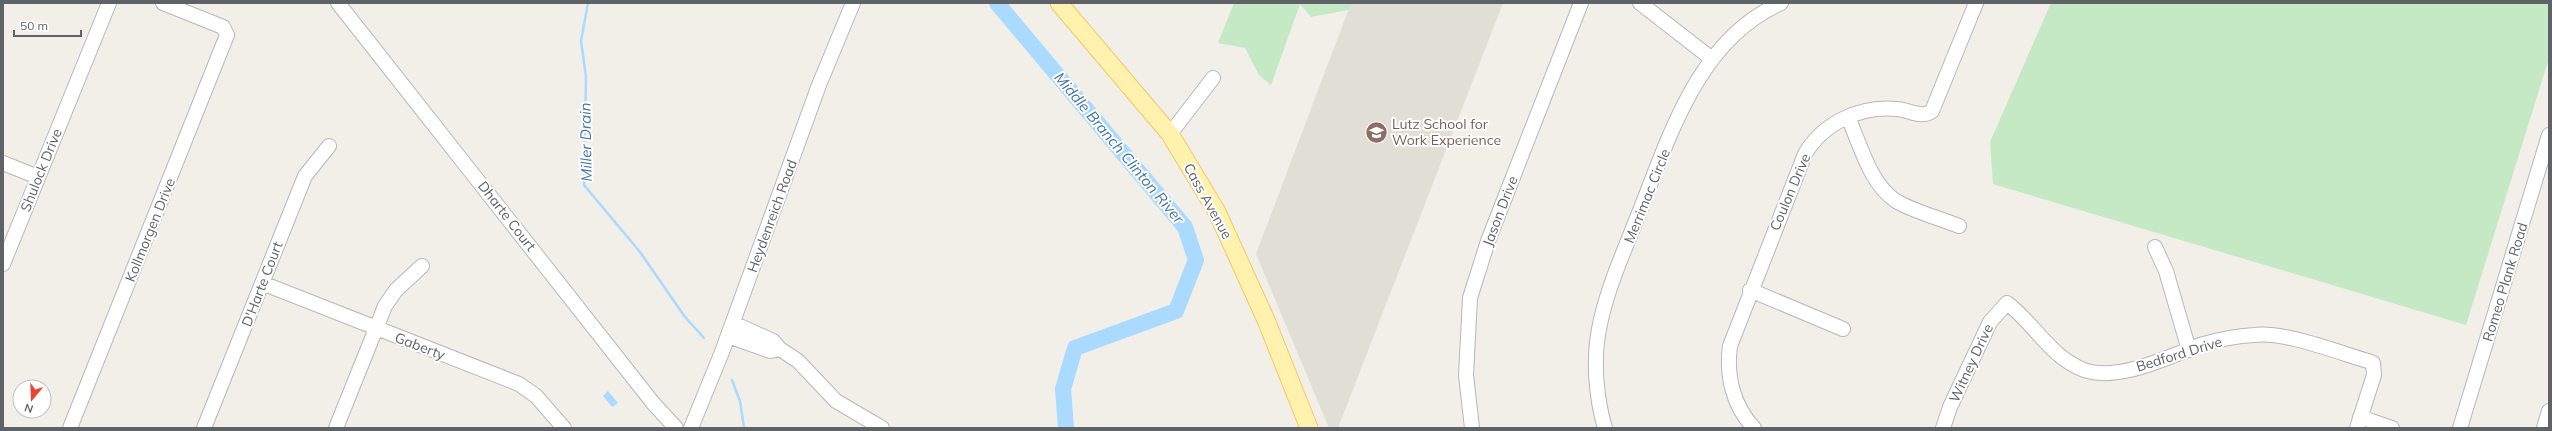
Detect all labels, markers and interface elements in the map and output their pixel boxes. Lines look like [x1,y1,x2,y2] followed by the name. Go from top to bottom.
[14,12,81,38] scale bar
[20,18,48,33] text: 50 m
[1051,68,1189,228] water label: Middle Branch Clinton River
[575,102,596,182] water label: Miller Drain
[1392,115,1501,149] place label: Lutz School for Work Experience
[1364,119,1390,145] school or university icon: Lutz School for Work Experience
[16,126,66,214] street label: Shulock Drive
[1620,146,1674,246] street label: Merrimac Circle
[1766,151,1814,233] street label: Coulon Drive
[743,157,801,275] street label: Heydenreich Road
[1180,160,1236,242] street label: Cass Avenue
[1478,173,1522,249] street label: Jason Drive
[121,175,179,285] street label: Kollmorgen Drive
[474,177,540,255] street label: Dharte Court
[2478,220,2532,344] street label: Romeo Plank Road
[238,239,287,329] street label: D'Harte Court
[1945,321,1997,405] street label: Witney Drive
[392,328,448,364] street label: Gaberty
[2134,332,2224,376] street label: Bedford Drive
[12,379,52,419] north arrow
[23,400,35,416] text: N

